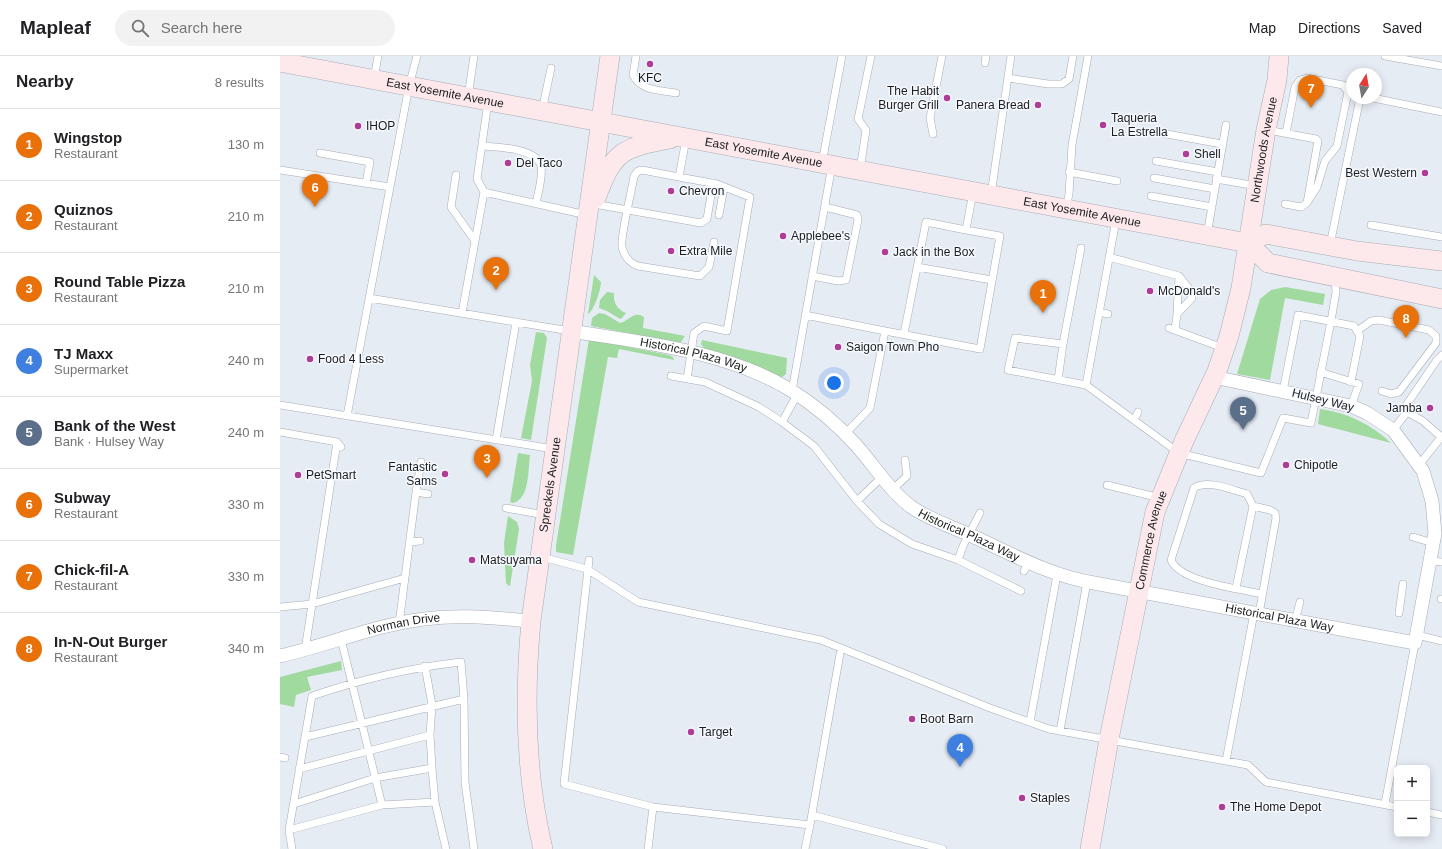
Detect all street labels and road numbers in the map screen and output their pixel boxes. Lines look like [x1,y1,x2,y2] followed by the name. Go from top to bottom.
[385,75,505,111] street label: East Yosemite Avenue
[1248,95,1280,204] street label: Northwoods Avenue
[704,135,824,170] street label: East Yosemite Avenue
[1022,194,1142,230] street label: East Yosemite Avenue
[639,335,749,375] street label: Historical Plaza Way
[1290,386,1356,414] street label: Hulsey Way
[536,436,564,533] street label: Spreckels Avenue
[1132,488,1170,591] street label: Commerce Avenue
[916,506,1022,564] street label: Historical Plaza Way
[1224,601,1335,635] street label: Historical Plaza Way
[366,610,441,638] street label: Norman Drive

